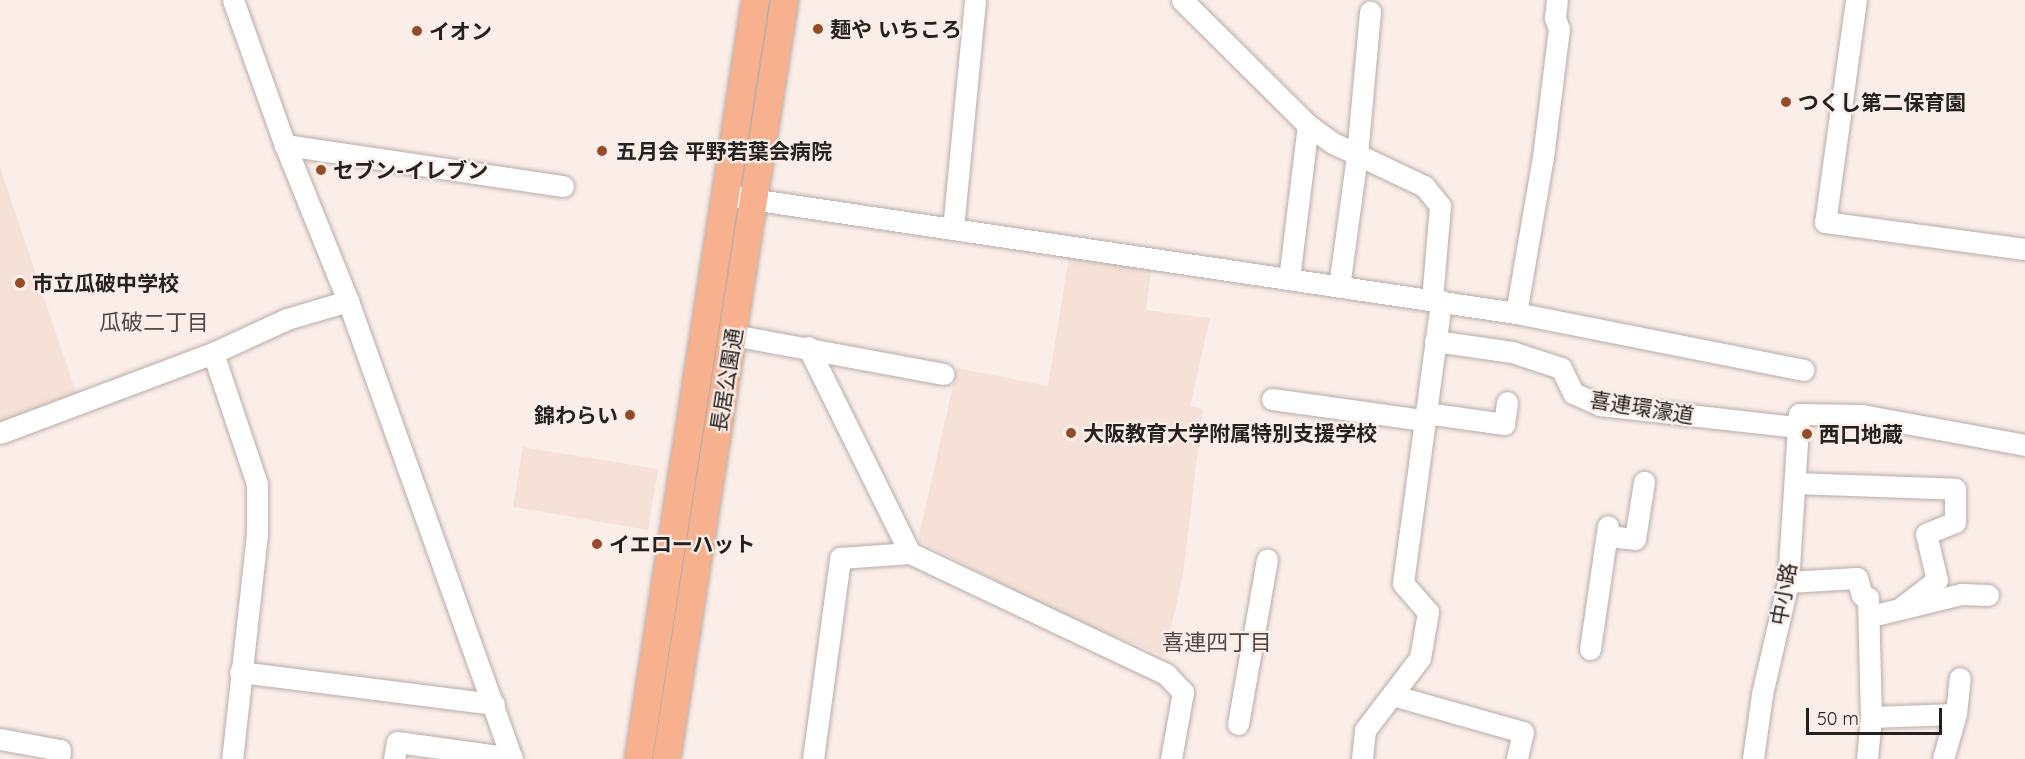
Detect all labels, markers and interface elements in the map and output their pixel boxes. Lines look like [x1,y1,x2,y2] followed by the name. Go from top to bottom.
[830,16,962,42] place label: 麺や いちころ
[429,18,492,44] place label: イオン
[811,22,825,36] marker: 麺や いちころ
[410,24,424,38] marker: イオン
[1798,89,1966,115] place label: つくし第二保育園
[1779,95,1793,109] marker: つくし第二保育園
[616,138,832,164] place label: 五月会 平野若葉会病院
[593,142,611,160] marker: 五月会 平野若葉会病院
[333,157,488,183] place label: セブン-イレブン
[314,163,328,177] marker: セブン-イレブン
[32,270,179,296] place label: 市立瓜破中学校
[13,276,27,290] marker: 市立瓜破中学校
[99,310,209,336] district label: 瓜破二丁目
[705,326,747,434] street label: 長居公園通
[1588,386,1696,428] street label: 喜連環濠道
[534,402,618,428] place label: 錦わらい
[623,408,637,422] marker: 錦わらい
[1083,420,1377,446] place label: 大阪教育大学附属特別支援学校
[1819,421,1903,447] place label: 西口地蔵
[1064,426,1078,440] marker: 大阪教育大学附属特別支援学校
[1800,427,1814,441] marker: 西口地蔵
[609,531,756,557] place label: イエローハット
[590,537,604,551] marker: イエローハット
[1765,561,1801,627] street label: 中小路
[1162,630,1272,656] district label: 喜連四丁目
[1809,696,1946,734] scale bar
[1817,707,1859,730] text: 50 m

